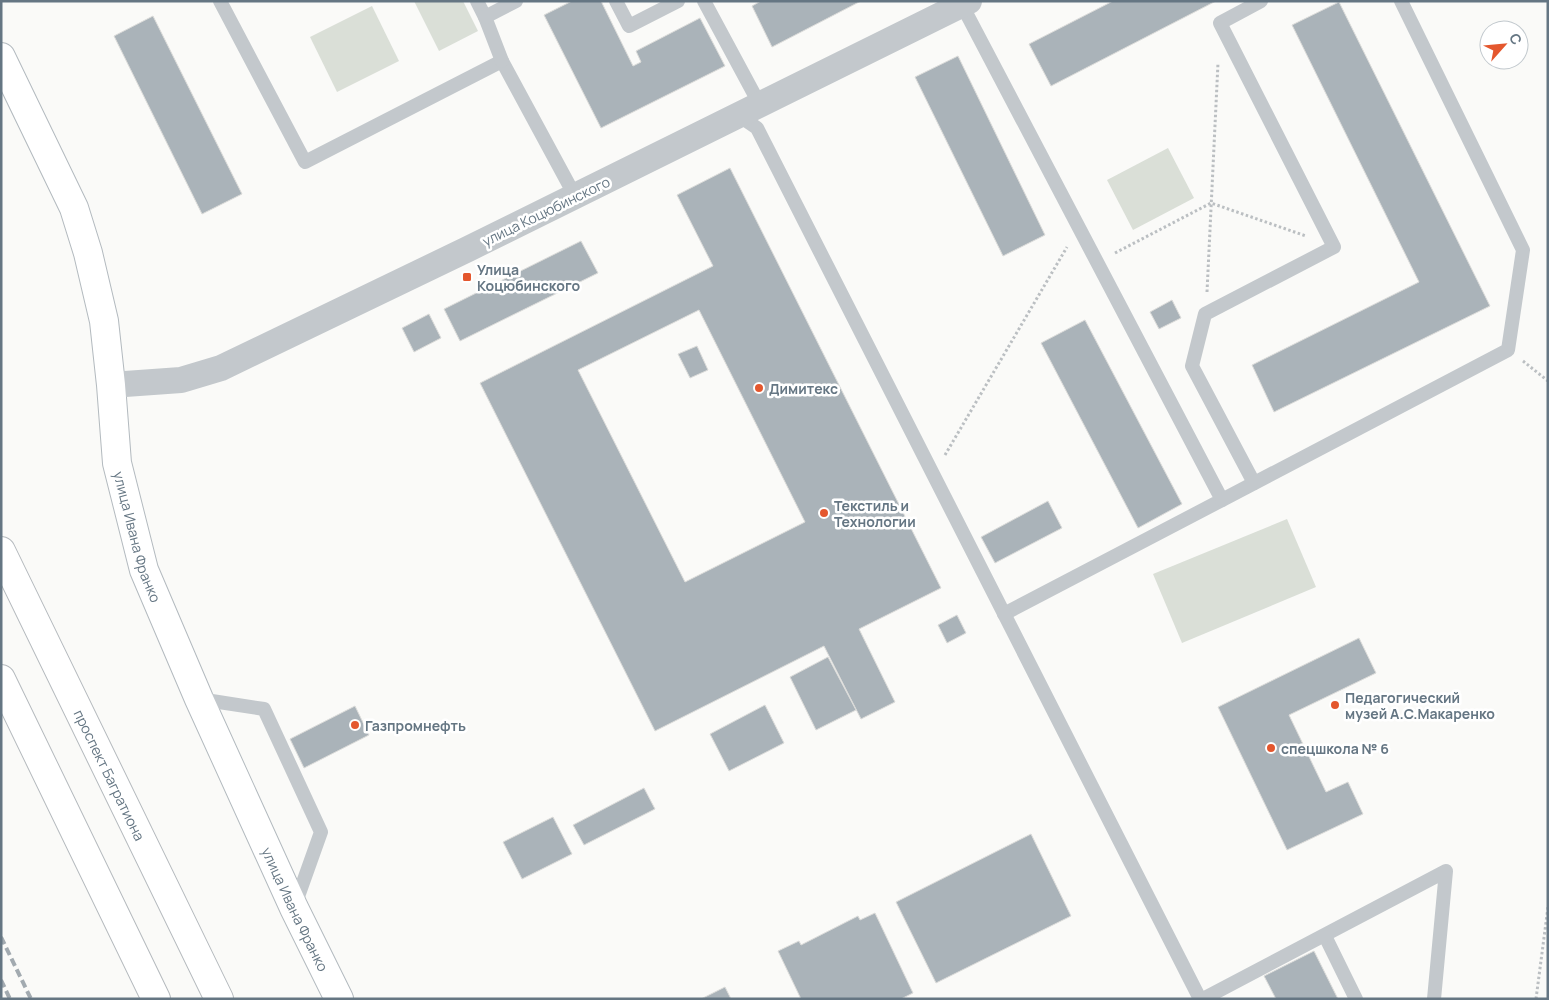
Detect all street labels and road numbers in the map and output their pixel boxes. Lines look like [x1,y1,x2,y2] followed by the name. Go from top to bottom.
[479,172,613,250] street label: улица Коцюбинского
[110,469,166,605] street label: улица Ивана Франко
[70,706,150,844] street label: проспект Багратиона
[258,844,333,974] street label: улица Ивана Франко

